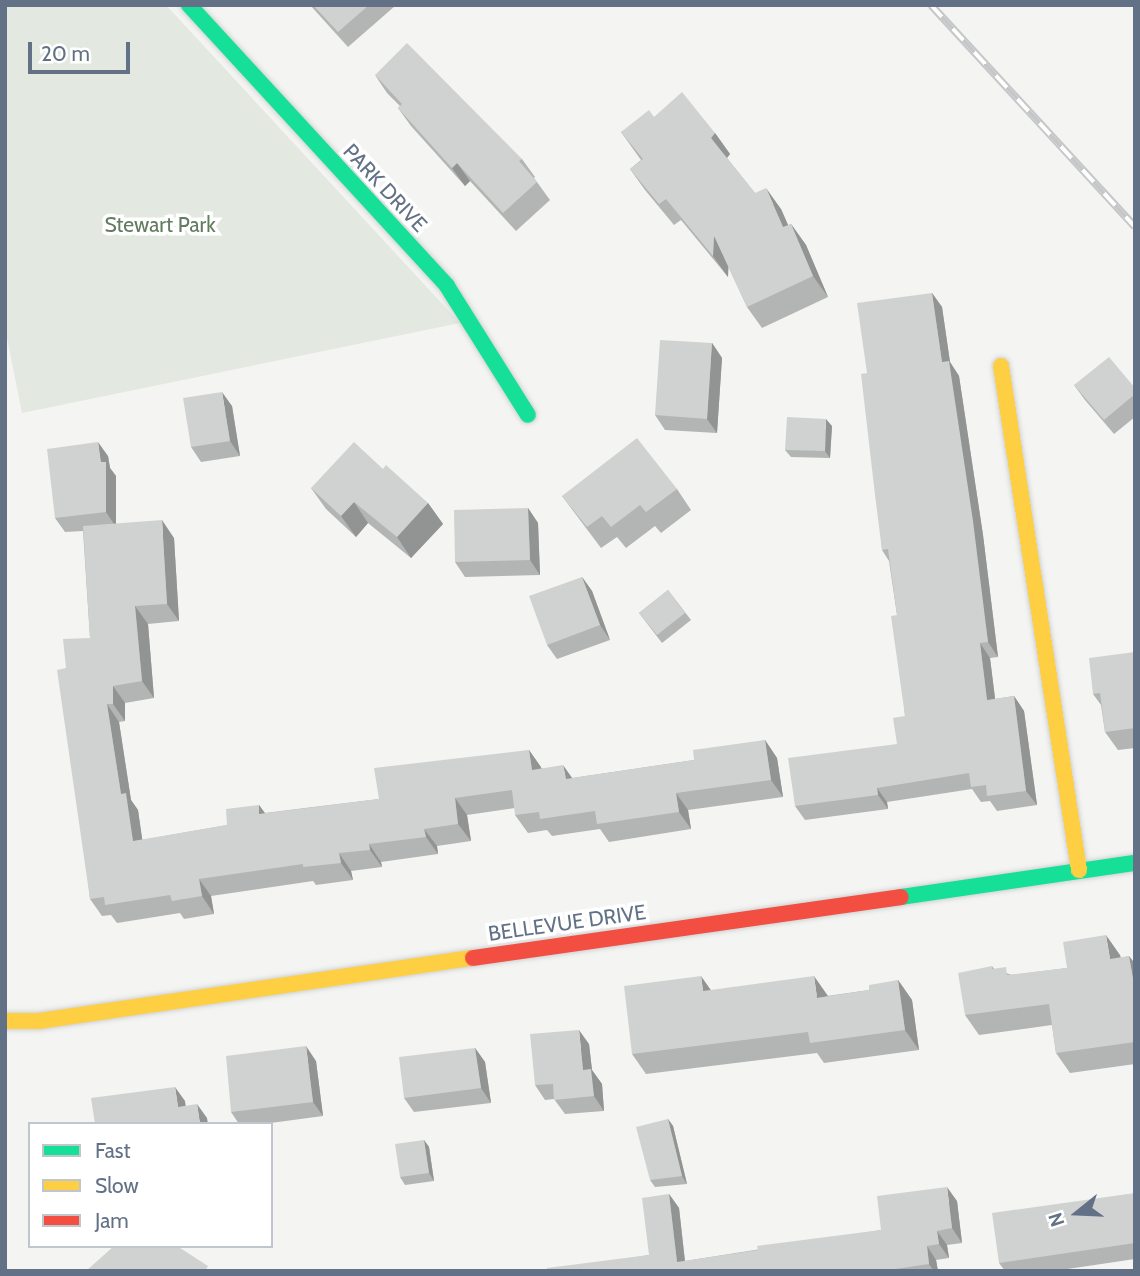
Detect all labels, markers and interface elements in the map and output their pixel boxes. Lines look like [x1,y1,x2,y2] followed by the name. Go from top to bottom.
[32,28,133,72] scale bar
[41,41,90,66] text: 20 m
[338,139,432,237] street label: PARK DRIVE
[104,212,216,238] park label: Stewart Park
[487,899,647,947] street label: BELLEVUE DRIVE
[28,1122,273,1248] legend
[95,1138,131,1163] text: Fast
[95,1173,139,1198] text: Slow
[1042,1178,1112,1248] north arrow
[95,1208,129,1233] text: Jam
[1044,1210,1070,1230] text: N

